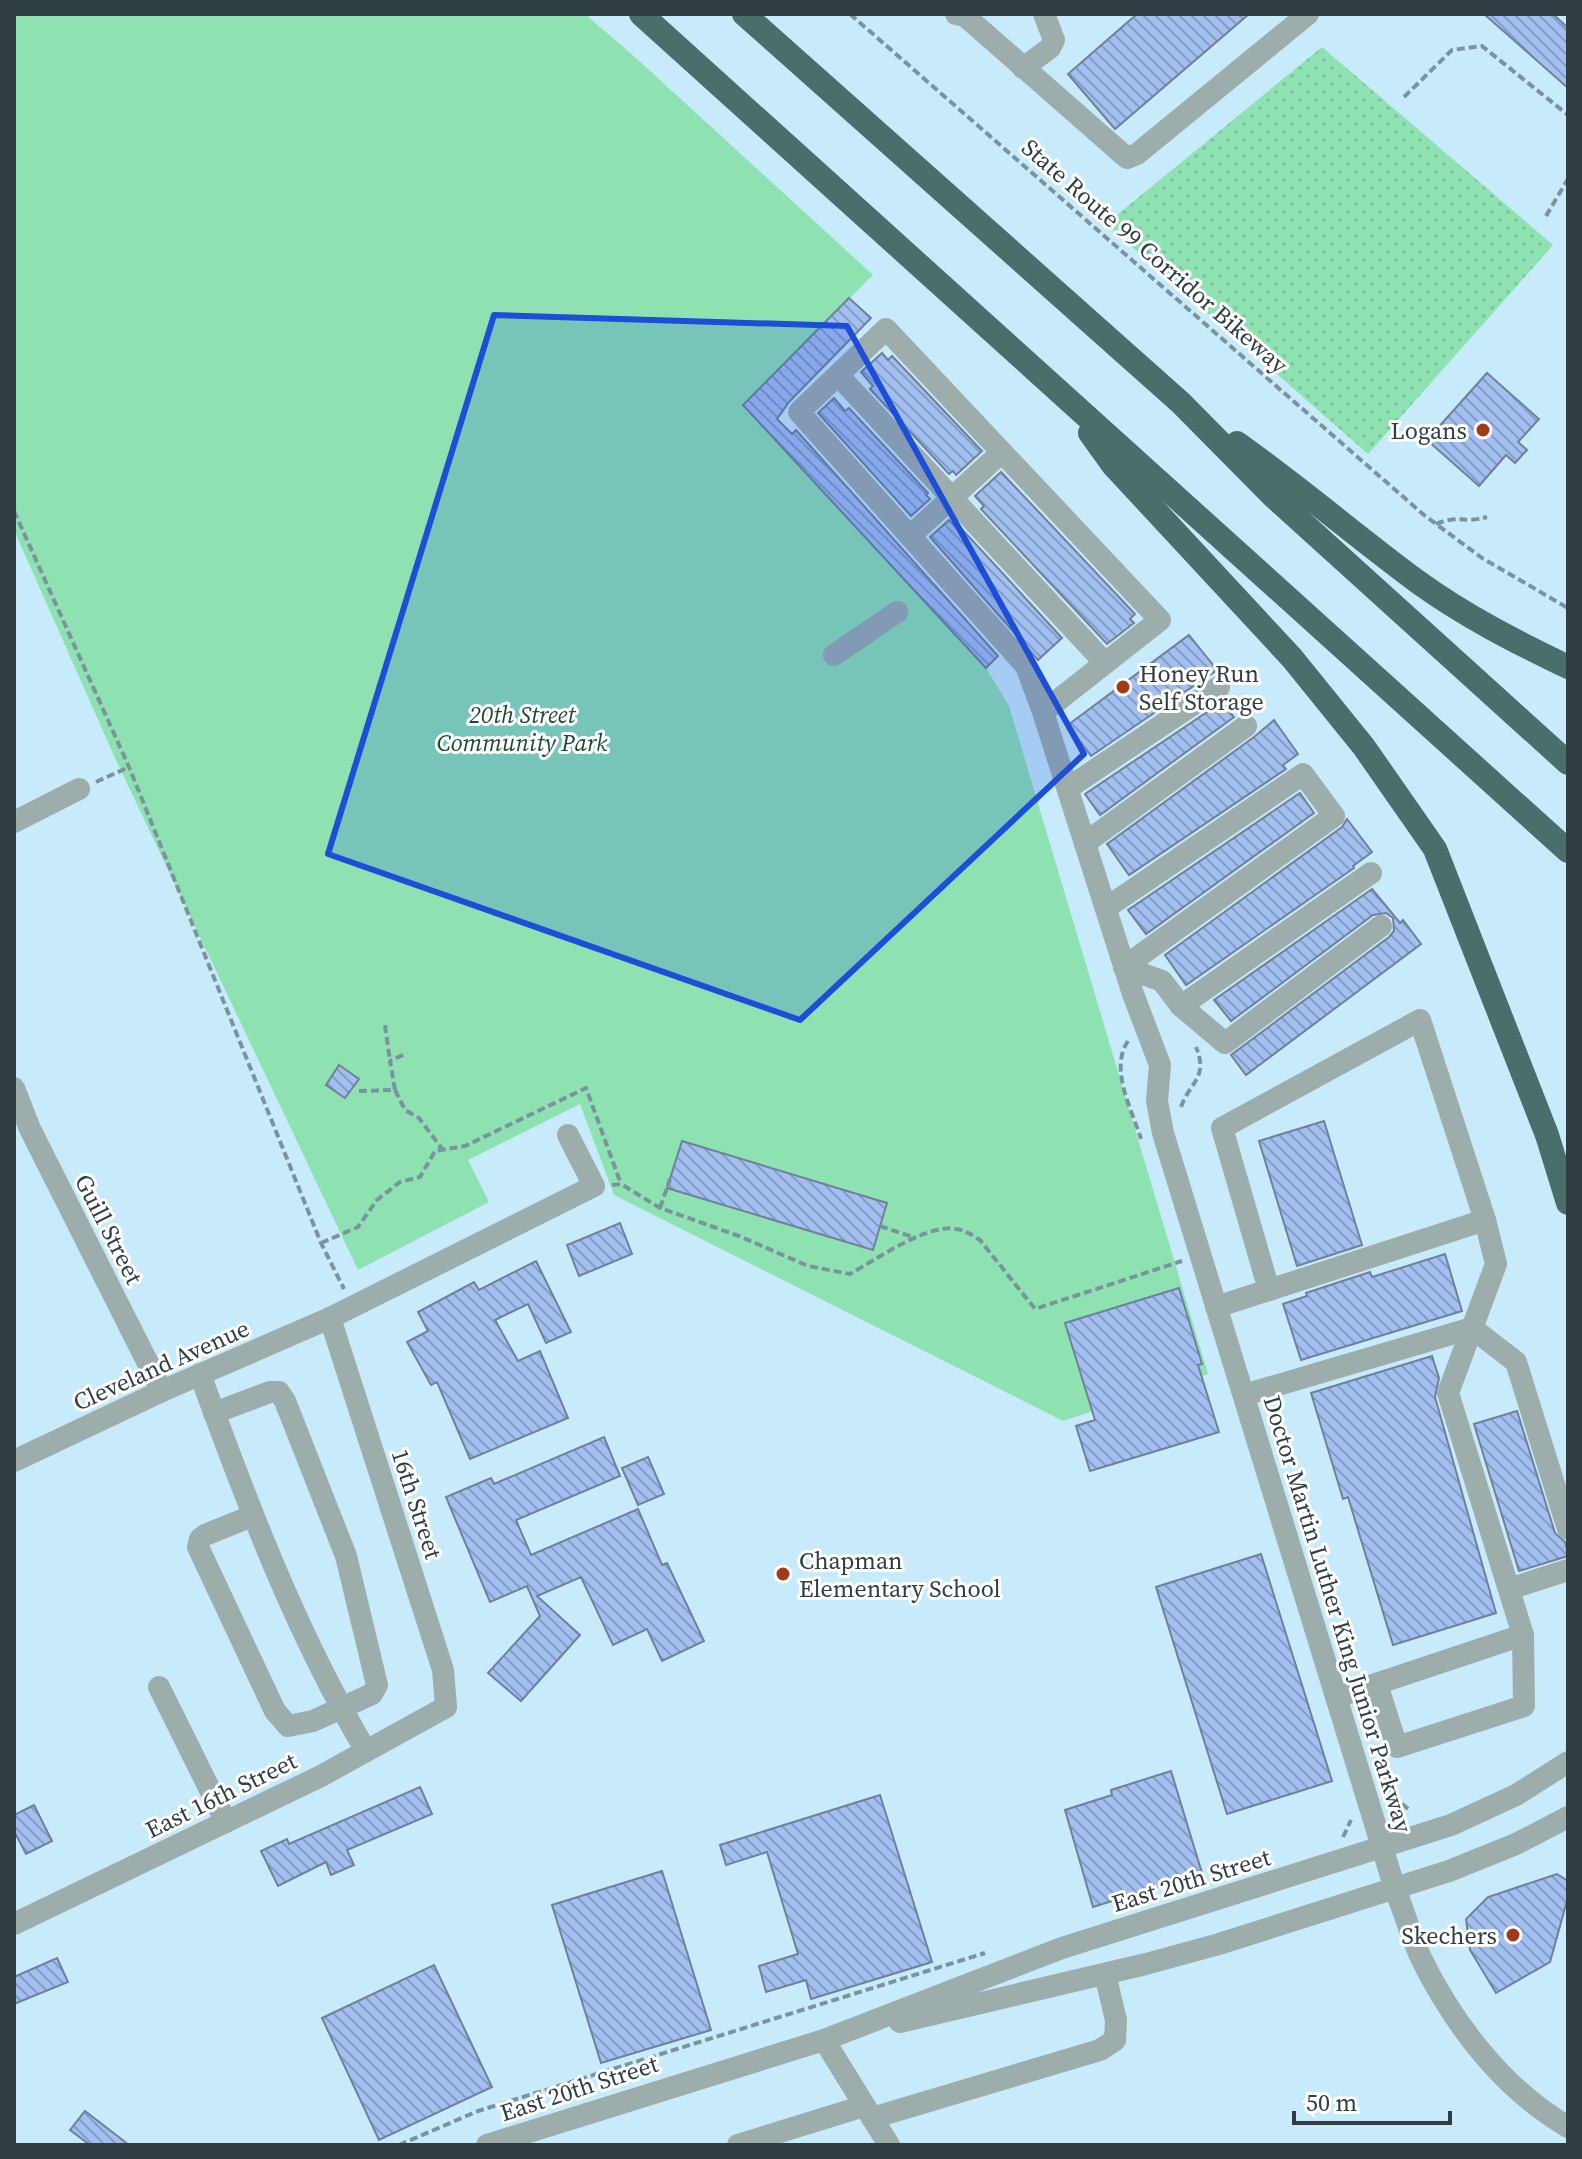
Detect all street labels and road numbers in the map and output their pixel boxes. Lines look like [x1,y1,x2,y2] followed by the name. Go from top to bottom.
[1015,131,1296,381] street label: State Route 99 Corridor Bikeway
[67,1168,151,1290] street label: Guill Street
[68,1311,254,1419] street label: Cleveland Avenue
[1256,1391,1421,1837] street label: Doctor Martin Luther King Junior Parkway
[384,1445,450,1563] street label: 16th Street
[140,1744,302,1846] street label: East 16th Street
[1108,1840,1275,1920] street label: East 20th Street
[496,2047,662,2129] street label: East 20th Street

